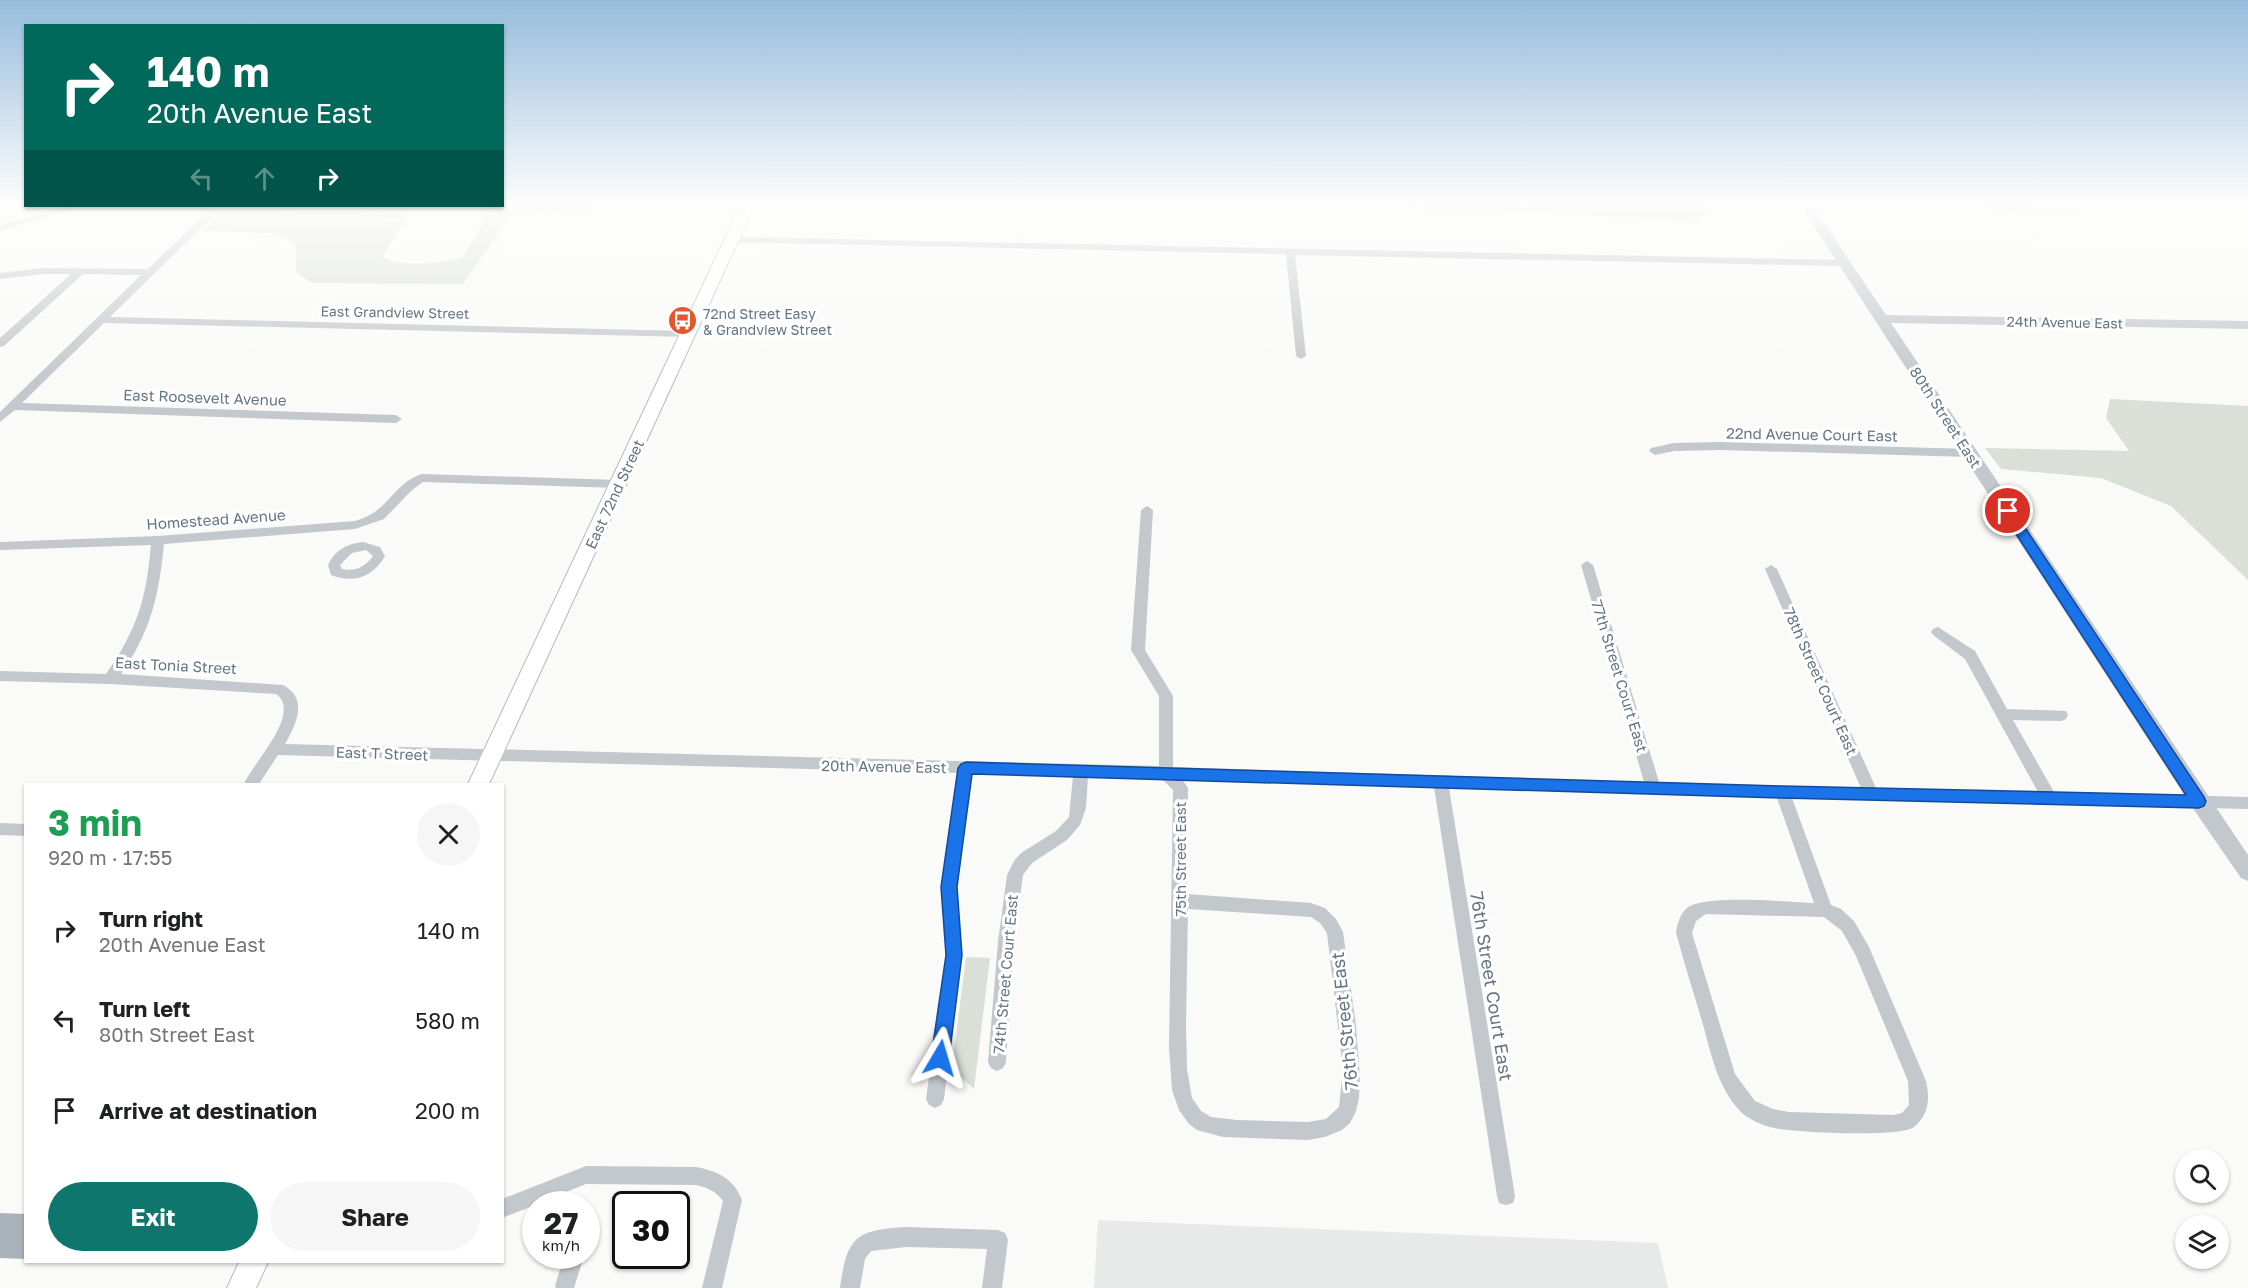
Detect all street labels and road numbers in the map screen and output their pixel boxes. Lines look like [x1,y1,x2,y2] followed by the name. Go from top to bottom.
[320,302,470,322] street label: East Grandview Street
[2007,312,2123,332] street label: 24th Avenue East
[1907,363,1985,471] street label: 80th Street East
[123,385,287,409] street label: East Roosevelt Avenue
[1726,424,1898,444] street label: 22nd Avenue Court East
[581,437,647,551] street label: East 72nd Street
[146,505,286,533] street label: Homestead Avenue
[1588,598,1652,754] street label: 77th Street Court East
[1780,604,1862,758] street label: 78th Street Court East
[115,653,237,677] street label: East Tonia Street
[335,742,429,764] street label: East T Street
[821,756,947,776] street label: 20th Avenue East
[1171,801,1189,917] street label: 75th Street East
[1466,890,1518,1082] street label: 76th Street Court East
[989,894,1021,1054] street label: 74th Street Court East
[1326,951,1362,1091] street label: 76th Street East

